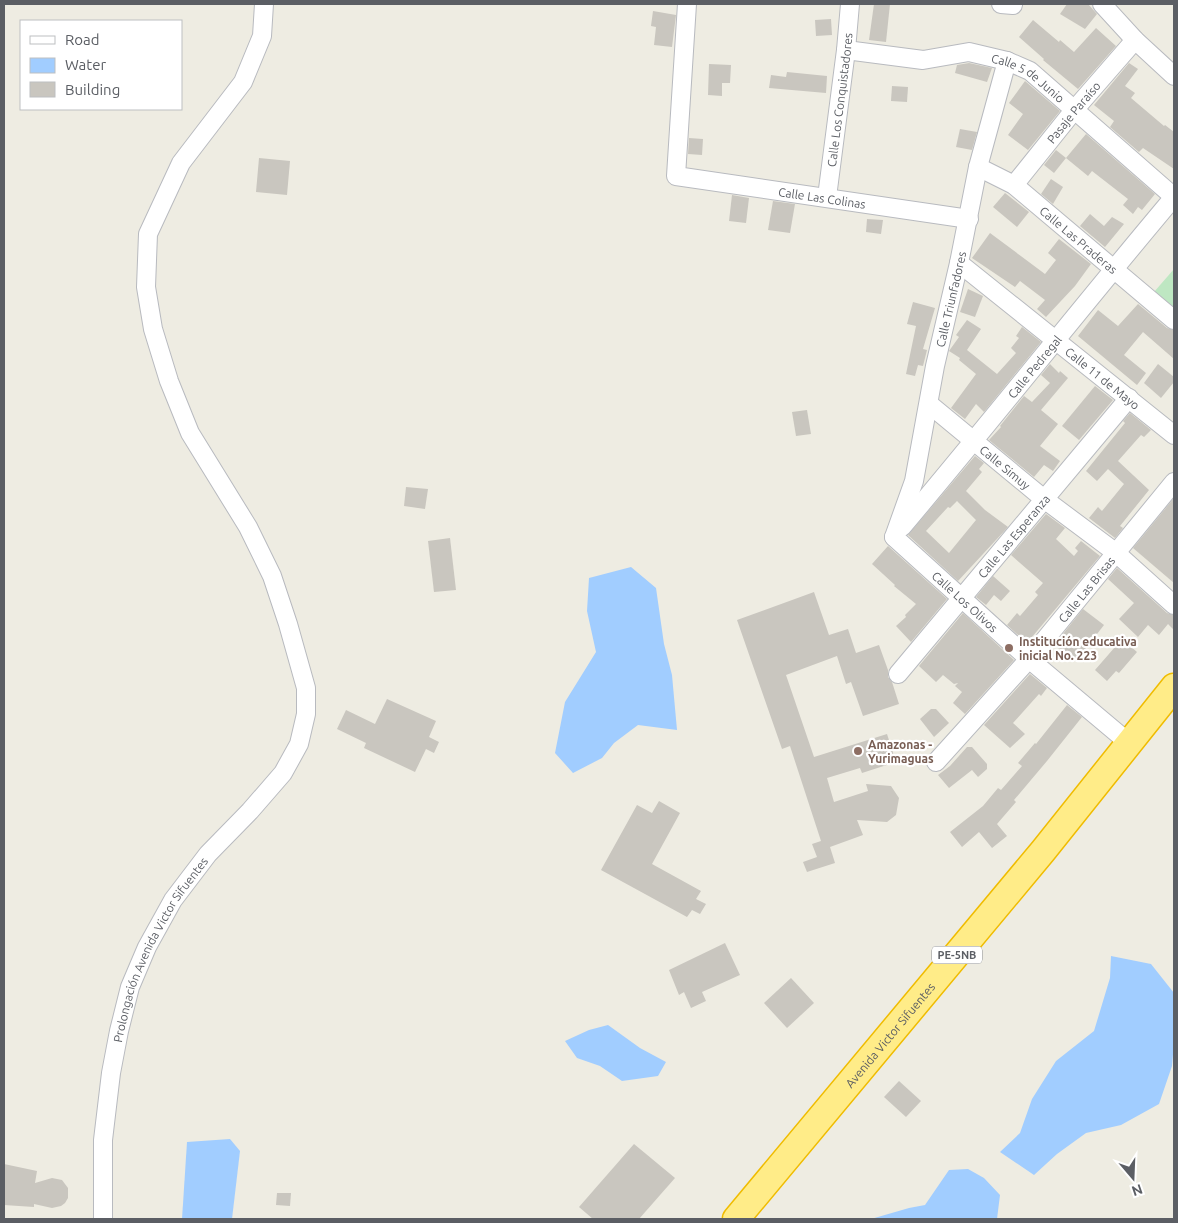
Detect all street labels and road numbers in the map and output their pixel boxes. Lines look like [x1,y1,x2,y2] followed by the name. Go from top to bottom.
[824,32,854,168] street label: Calle Los Conquistadores
[990,51,1067,105] street label: Calle 5 de Junio
[1044,79,1103,145] street label: Pasaje Paraíso
[777,185,867,210] street label: Calle Las Colinas
[1038,203,1120,276] street label: Calle Las Praderas
[933,250,968,348] street label: Calle Triunfadores
[1005,332,1064,401] street label: Calle Pedregal
[1063,344,1142,412] street label: Calle 11 de Mayo
[978,442,1033,492] street label: Calle Simuy
[975,492,1052,580] street label: Calle Las Esperanza
[1055,554,1117,625] street label: Calle Las Brisas
[930,568,1001,634] street label: Calle Los Olivos
[110,854,210,1043] street label: Prolongación Avenida Victor Sifuentes
[932,946,982,964] road number: PE-5NB
[842,980,937,1090] street label: Avenida Victor Sifuentes

